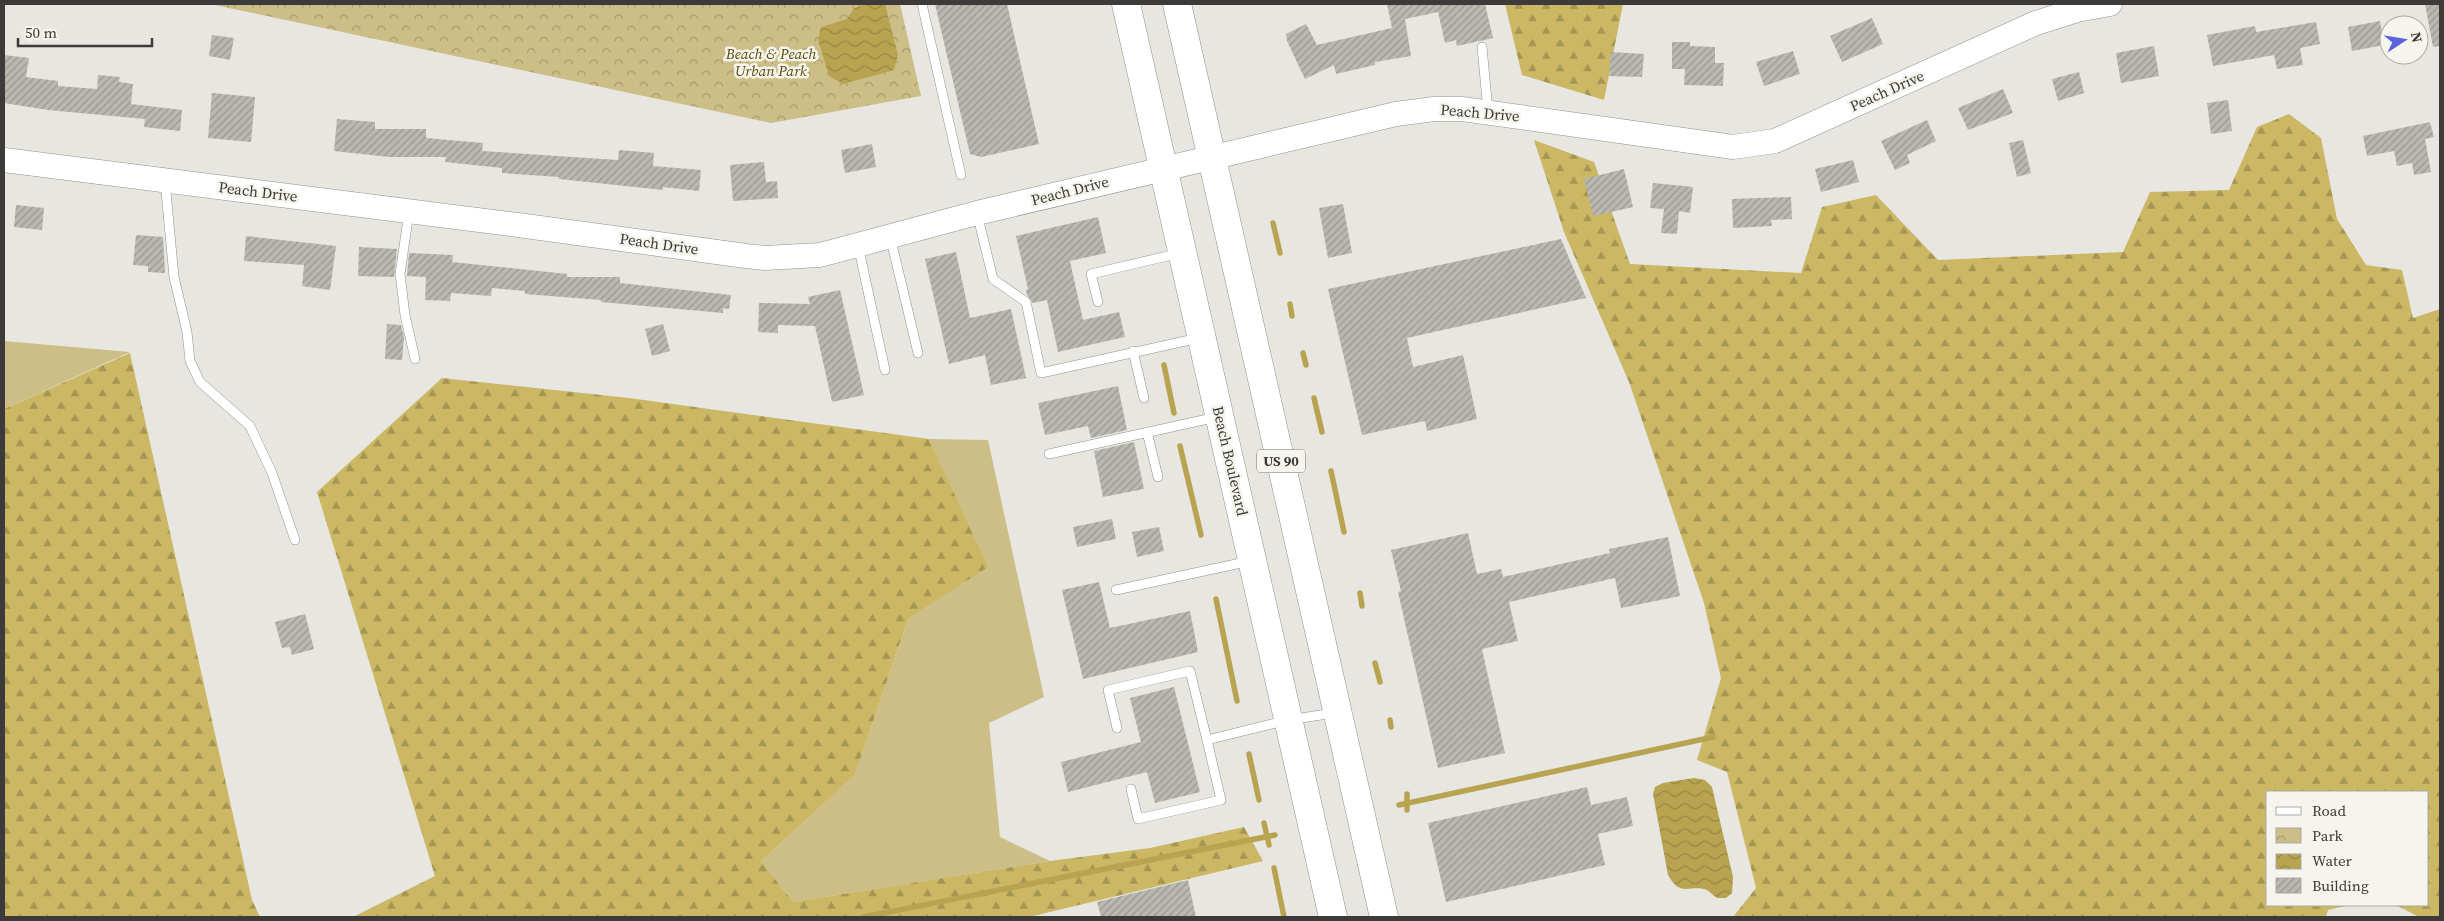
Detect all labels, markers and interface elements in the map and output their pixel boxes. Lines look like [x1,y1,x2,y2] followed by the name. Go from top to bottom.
[18,15,151,47] scale bar
[2379,15,2429,65] north arrow
[25,22,57,43] text: 50 m
[2406,30,2428,44] text: N
[725,43,816,81] park label: Beach & Peach Urban Park
[1846,65,1928,116] street label: Peach Drive
[1440,99,1521,126] street label: Peach Drive
[1029,171,1111,210] street label: Peach Drive
[217,176,299,207] street label: Peach Drive
[618,228,700,259] street label: Peach Drive
[1208,404,1253,518] street label: Beach Boulevard
[1257,450,1305,472] road number: US 90
[2266,791,2429,906] legend
[2312,800,2346,821] text: Road
[2312,825,2344,846] text: Park
[2312,850,2353,871] text: Water
[2312,875,2369,896] text: Building

